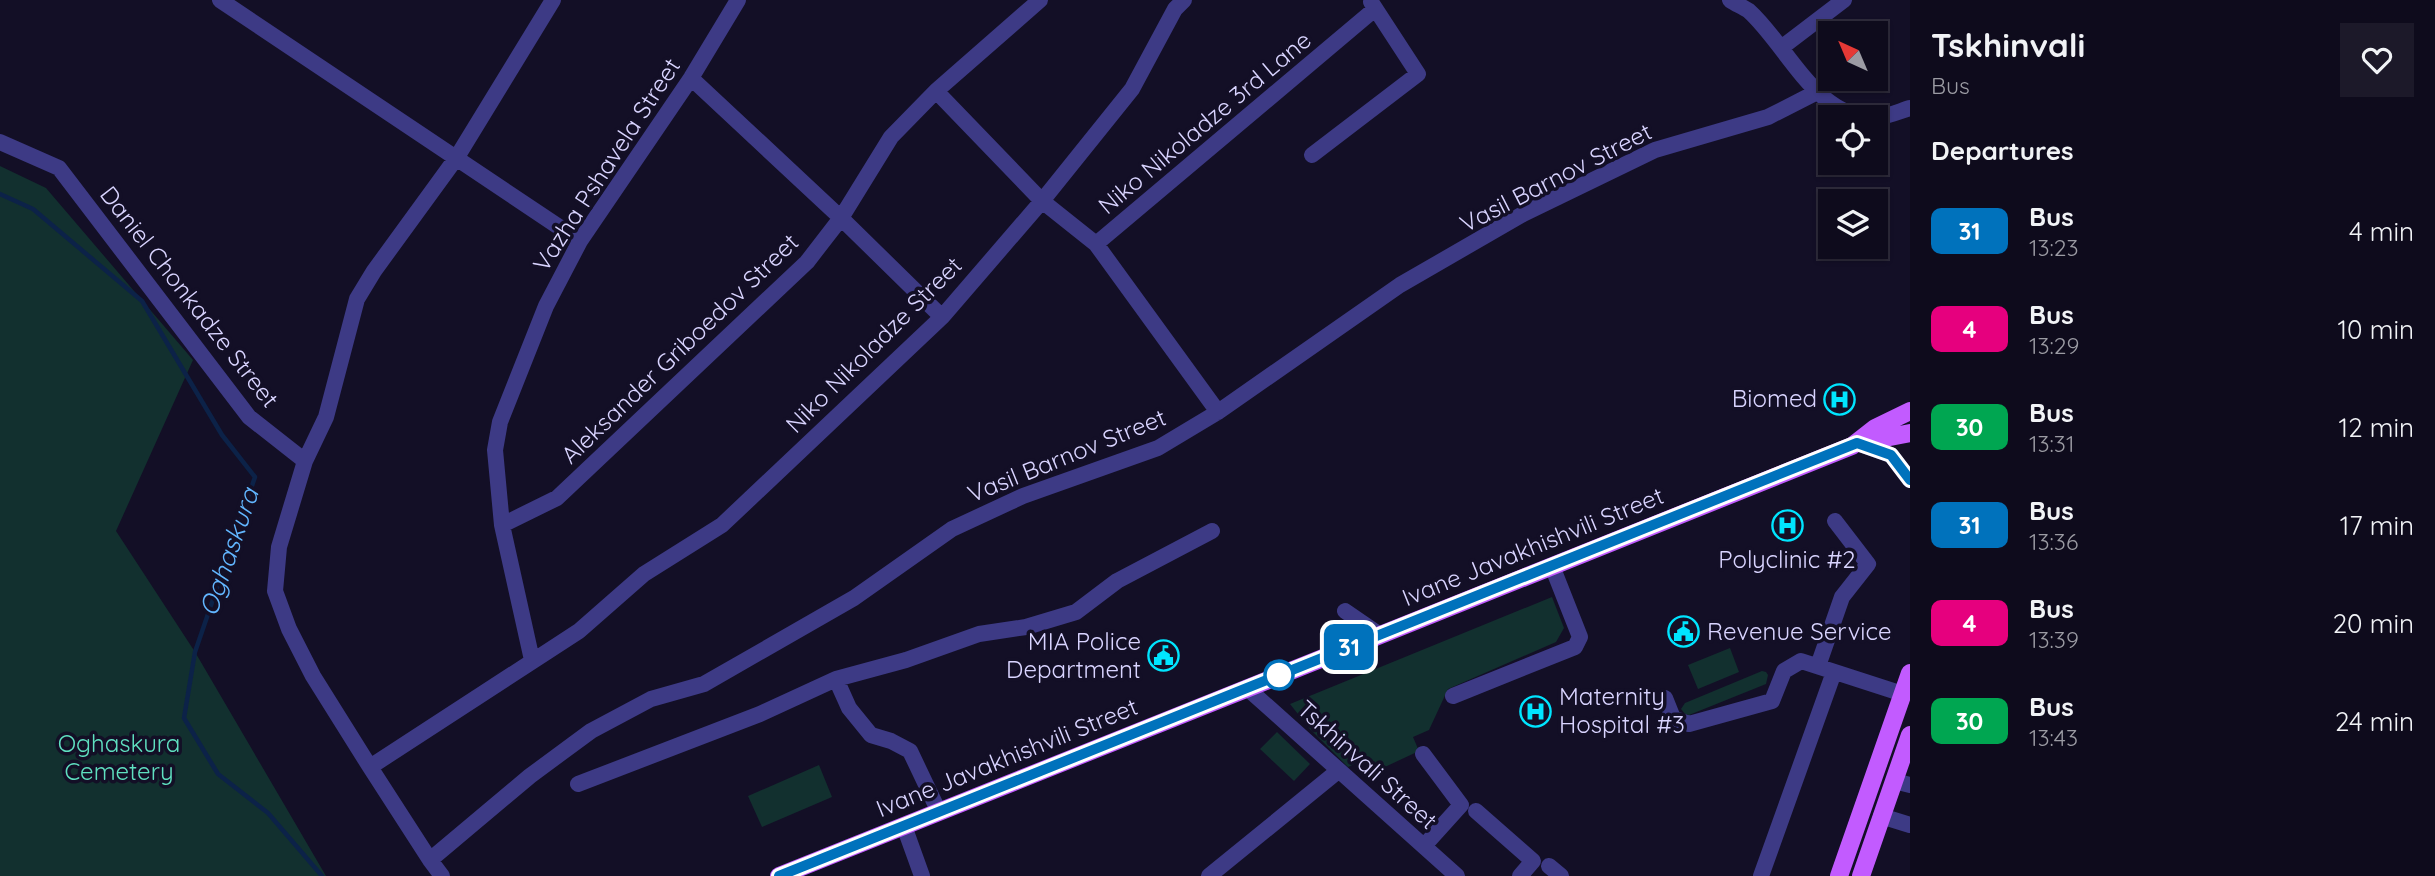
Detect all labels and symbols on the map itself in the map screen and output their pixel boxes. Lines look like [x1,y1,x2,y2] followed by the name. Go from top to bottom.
[1818,21,1888,91] north arrow
[1092,24,1317,220] street label: Niko Nikoladze 3rd Lane
[526,52,686,277] street label: Vazha Pshavela Street
[1455,116,1656,238] street label: Vasil Barnov Street
[94,180,286,413] street label: Daniel Chonkadze Street
[554,227,804,470] street label: Aleksander Griboedov Street
[779,250,968,439] street label: Niko Nikoladze Street
[1823,382,1857,416] hospital icon: Biomed
[1732,383,1817,413] place label: Biomed
[963,402,1170,509] street label: Vasil Barnov Street
[1398,480,1668,612] street label: Ivane Javakhishvili Street
[191,482,266,620] water label: Oghaskura
[1770,509,1804,543] hospital icon: Polyclinic #2
[1718,544,1856,574] place label: Polyclinic #2
[1667,615,1701,649] public building icon: Revenue Service
[1707,616,1892,646] place label: Revenue Service
[1318,624,1380,670] line badge: 31
[1006,626,1141,684] place label: MIA Police Department
[1147,639,1181,673] public building icon: MIA Police Department
[1264,660,1294,690] unlabelled marker
[1559,681,1685,739] place label: Maternity Hospital #3
[872,691,1142,823] street label: Ivane Javakhishvili Street
[1291,693,1444,835] street label: Tskhinvali Street
[1519,694,1553,728] hospital icon: Maternity Hospital #3
[58,728,180,786] park label: Oghaskura Cemetery

